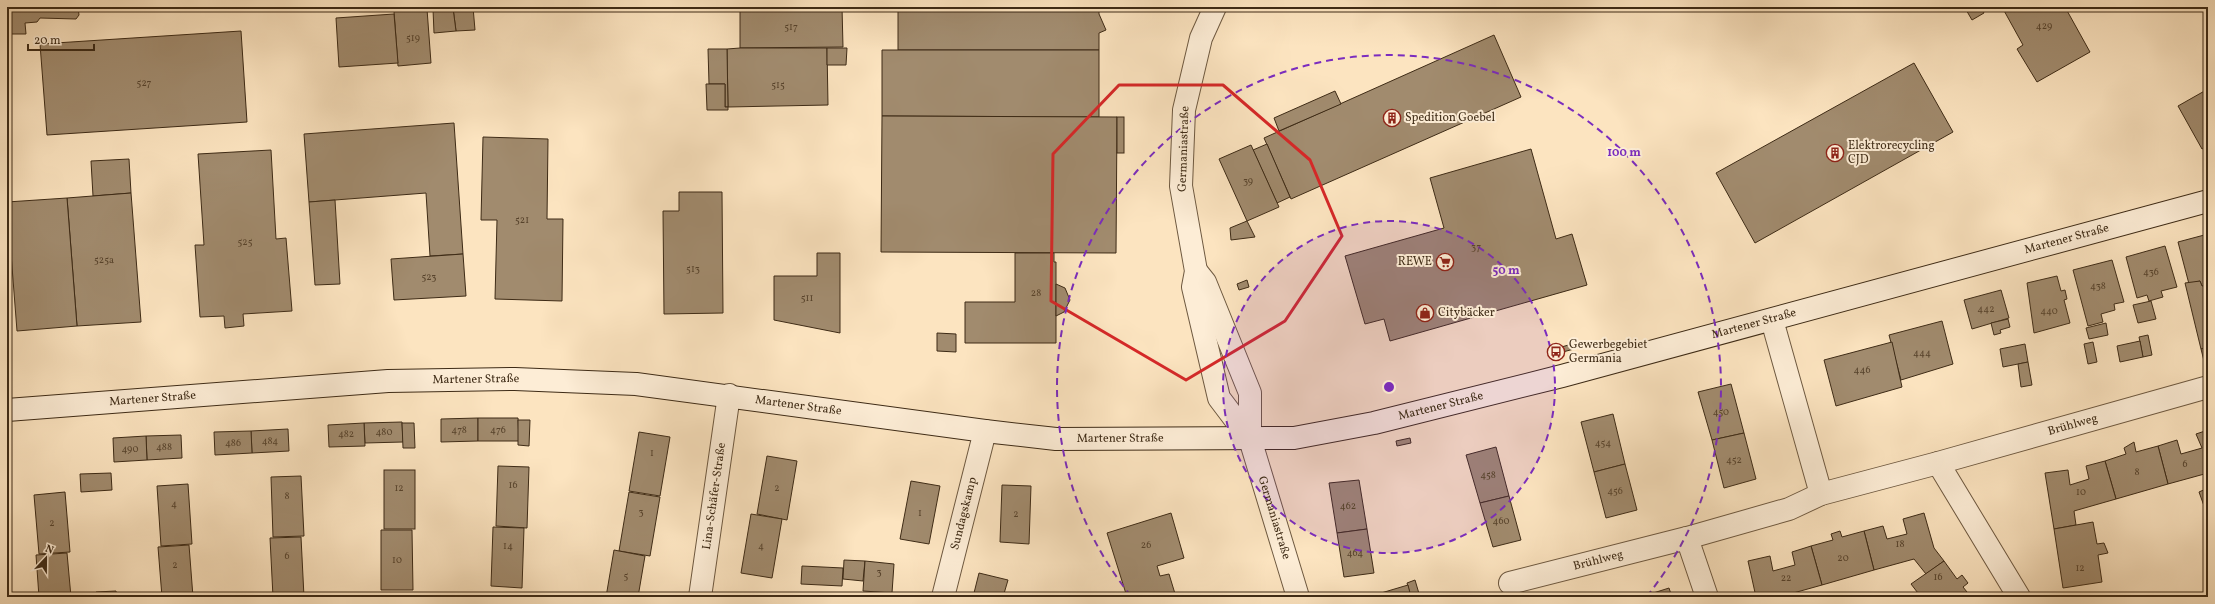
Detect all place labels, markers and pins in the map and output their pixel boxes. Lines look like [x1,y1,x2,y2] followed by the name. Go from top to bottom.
[1382,108,1402,128] building icon: Spedition Goebel
[1405,110,1495,126] place label: Spedition Goebel
[1848,138,1935,168] place label: Elektrorecycling CJD
[1825,143,1845,163] building icon: Elektrorecycling CJD
[1435,252,1455,272] supermarket icon: REWE
[1398,254,1432,270] place label: REWE
[1415,303,1435,323] shop icon: Citybäcker
[1438,305,1495,321] place label: Citybäcker
[1569,337,1647,367] place label: Gewerbegebiet Germania
[1546,342,1566,362] bus stop icon: Gewerbegebiet Germania
[1382,380,1396,394] centre of rings

